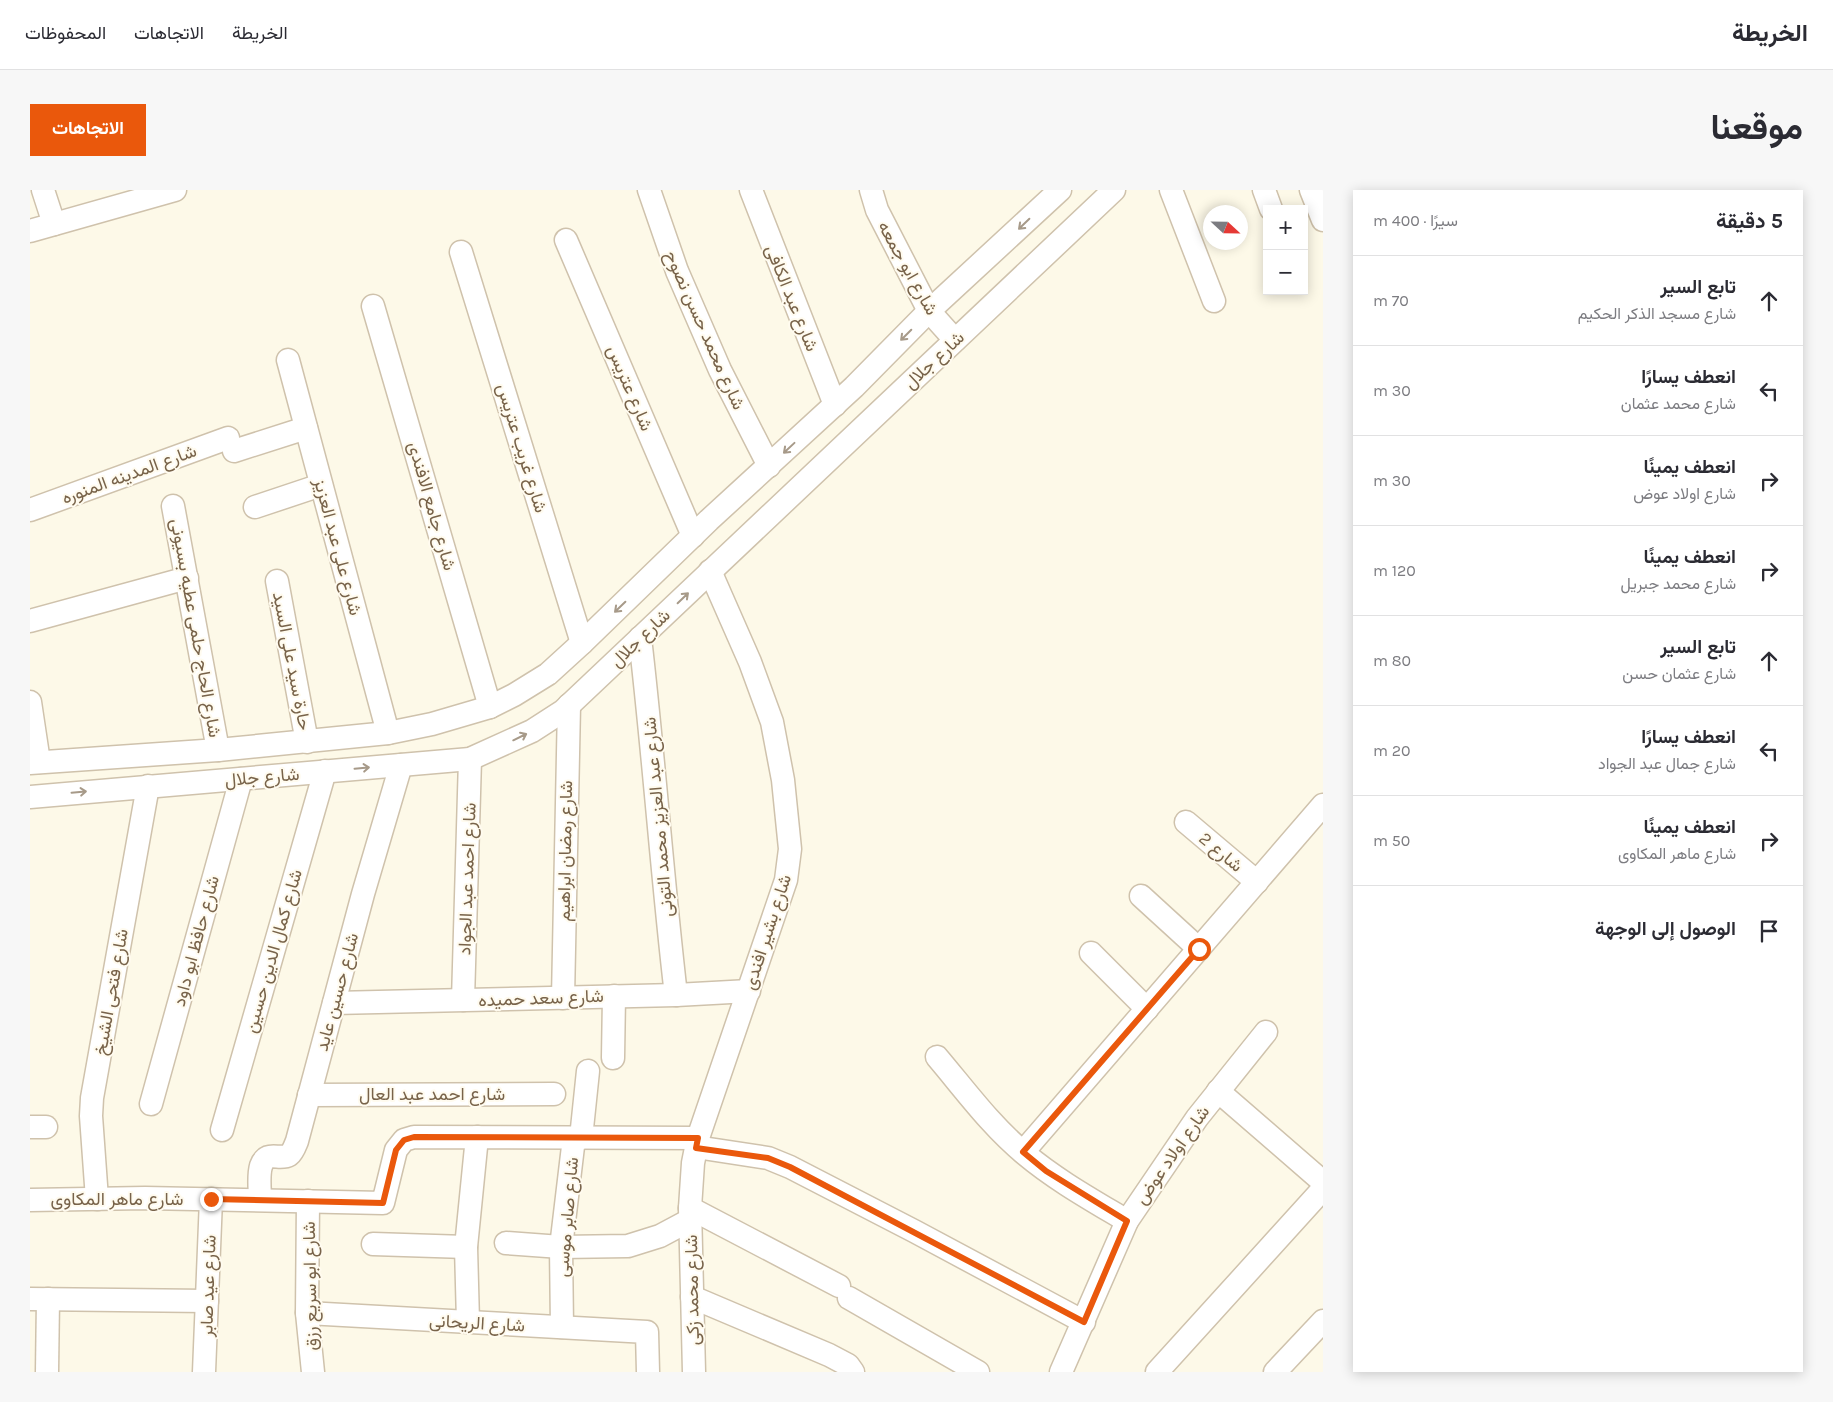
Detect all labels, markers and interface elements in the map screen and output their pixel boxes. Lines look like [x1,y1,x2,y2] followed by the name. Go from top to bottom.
[1732,19,1808,47] text: الخريطة
[25,22,106,44] text: المحفوظات
[134,22,204,44] text: الاتجاهات
[232,22,288,44] text: الخريطة
[30,104,146,156] button: الاتجاهات
[1710,107,1803,148] text: موقعنا
[1203,205,1248,250] north arrow
[1263,205,1308,295] map controls
[1263,205,1308,250] button: +
[1716,209,1783,233] text: 5 دقيقة
[1373,211,1458,230] text: سيرًا · 400 m
[872,217,943,319] street label: شارع ابو جمعه
[1018,218,1031,230] one-way arrow
[760,241,823,355] street label: شارع عبد الكافى
[659,247,750,413] street label: شارع محمد حسن نصوح
[1263,250,1308,295] button: −
[1660,276,1736,298] text: تابع السير
[1755,287,1783,315] icon: ahead
[1373,291,1409,310] text: 70 m
[1578,304,1736,323] text: شارع مسجد الذكر الحكيم
[899,326,970,394] street label: شارع جلال
[900,329,912,341] one-way arrow
[601,342,658,435] street label: شارع عتريس
[1641,366,1736,388] text: انعطف يسارًا
[1755,377,1783,405] icon: left
[491,381,552,516] street label: شارع غريب عتريس
[1373,381,1411,400] text: 30 m
[1621,394,1736,413] text: شارع محمد عثمان
[59,439,200,510] street label: شارع المدينه المنوره
[402,439,461,573] street label: شارع جامع الافندى
[783,441,796,453] one-way arrow
[1644,456,1736,478] text: انعطف يمينًا
[1755,467,1783,495] icon: right
[1373,471,1411,490] text: 30 m
[308,475,367,618] street label: شارع على عبد العزيز
[1633,484,1736,503] text: شارع اولاد عوض
[165,517,226,739] street label: شارع الحاج حلمى عطيه بسيونى
[1644,546,1736,568] text: انعطف يمينًا
[1755,557,1783,585] icon: right
[1373,561,1416,580] text: 120 m
[1620,574,1736,593] text: شارع محمد جبريل
[268,590,316,732] street label: حارة سيد على السيد
[676,592,689,604] one-way arrow
[614,601,626,613] one-way arrow
[605,604,675,673] street label: شارع جلال
[1660,636,1736,658] text: تابع السير
[1755,647,1783,675] icon: ahead
[1373,651,1411,670] text: 80 m
[1622,664,1736,683] text: شارع عثمان حسن
[638,716,679,918] street label: شارع عبد العزيز محمد التونى
[1641,726,1736,748] text: انعطف يسارًا
[512,732,527,741] one-way arrow
[1755,737,1783,765] icon: left
[1373,741,1411,760] text: 20 m
[1598,754,1736,773] text: شارع جمال عبد الجواد
[224,763,300,792] street label: شارع جلال
[354,763,370,773] one-way arrow
[553,780,578,922] street label: شارع رمضان ابراهيم
[70,788,86,797] one-way arrow
[453,802,482,956] street label: شارع احمد عبد الجواد
[1644,816,1736,838] text: انعطف يمينًا
[1194,827,1248,878] street label: شارع 2
[1755,827,1783,855] icon: right
[1373,831,1410,850] text: 50 m
[1618,844,1736,863] text: شارع ماهر المكاوى
[239,867,308,1036] street label: شارع كمال الدين حسين
[738,871,797,993] street label: شارع بشير افندى
[168,873,225,1009] street label: شارع حافظ ابو داود
[1755,917,1783,945] icon: arrive
[1595,918,1736,940] text: الوصول إلى الوجهة
[89,927,134,1057] street label: شارع فتحى الشيخ
[311,931,364,1054] street label: شارع حسين عايد
[1188,938,1211,961] route start
[478,985,604,1012] street label: شارع سعد حميده
[359,1083,505,1106] street label: شارع احمد عبد العال
[1130,1101,1215,1209] street label: شارع اولاد عوض
[551,1156,584,1278] street label: شارع صابر موسى
[51,1188,183,1211] street label: شارع ماهر المكاوى
[200,1188,223,1211] route end
[298,1221,323,1351] street label: شارع ابو سريع رزق
[680,1234,705,1346] street label: شارع محمد زكى
[195,1235,222,1339] street label: شارع عيد صابر
[428,1309,526,1338] street label: شارع الريحانى

